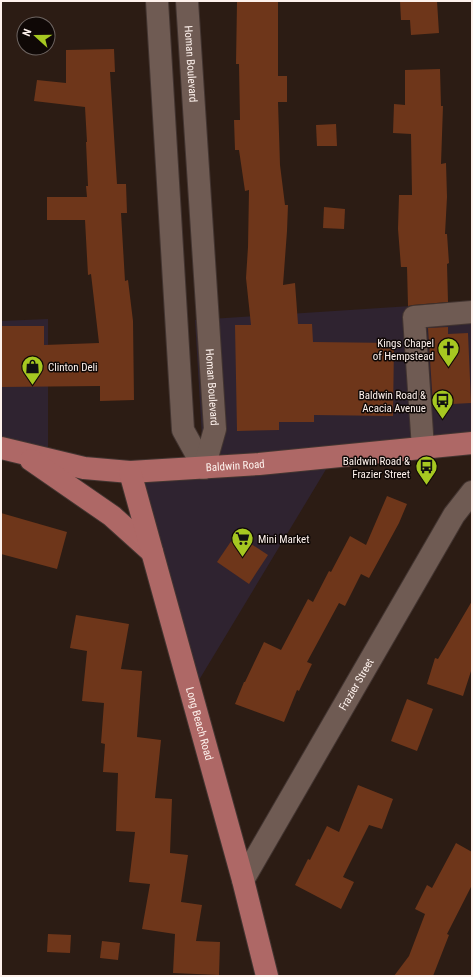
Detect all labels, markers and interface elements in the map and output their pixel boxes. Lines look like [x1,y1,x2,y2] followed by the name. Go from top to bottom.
[16,16,56,56] north arrow
[182,25,200,103] street label: Homan Boulevard
[20,27,34,38] text: N
[436,336,462,369] church icon: Kings Chapel of Hempstead
[373,337,434,363] place label: Kings Chapel of Hempstead
[203,348,221,426] street label: Homan Boulevard
[19,354,45,387] shop icon: Clinton Deli
[48,361,98,374] place label: Clinton Deli
[429,388,455,421] bus stop icon: Baldwin Road & Acacia Avenue
[359,389,426,415] place label: Baldwin Road & Acacia Avenue
[413,454,439,487] bus stop icon: Baldwin Road & Frazier Street
[343,455,410,481] place label: Baldwin Road & Frazier Street
[205,457,265,474] street label: Baldwin Road
[229,526,255,559] supermarket icon: Mini Market
[258,533,309,546] place label: Mini Market
[336,656,377,713] street label: Frazier Street
[183,686,216,762] street label: Long Beach Road

